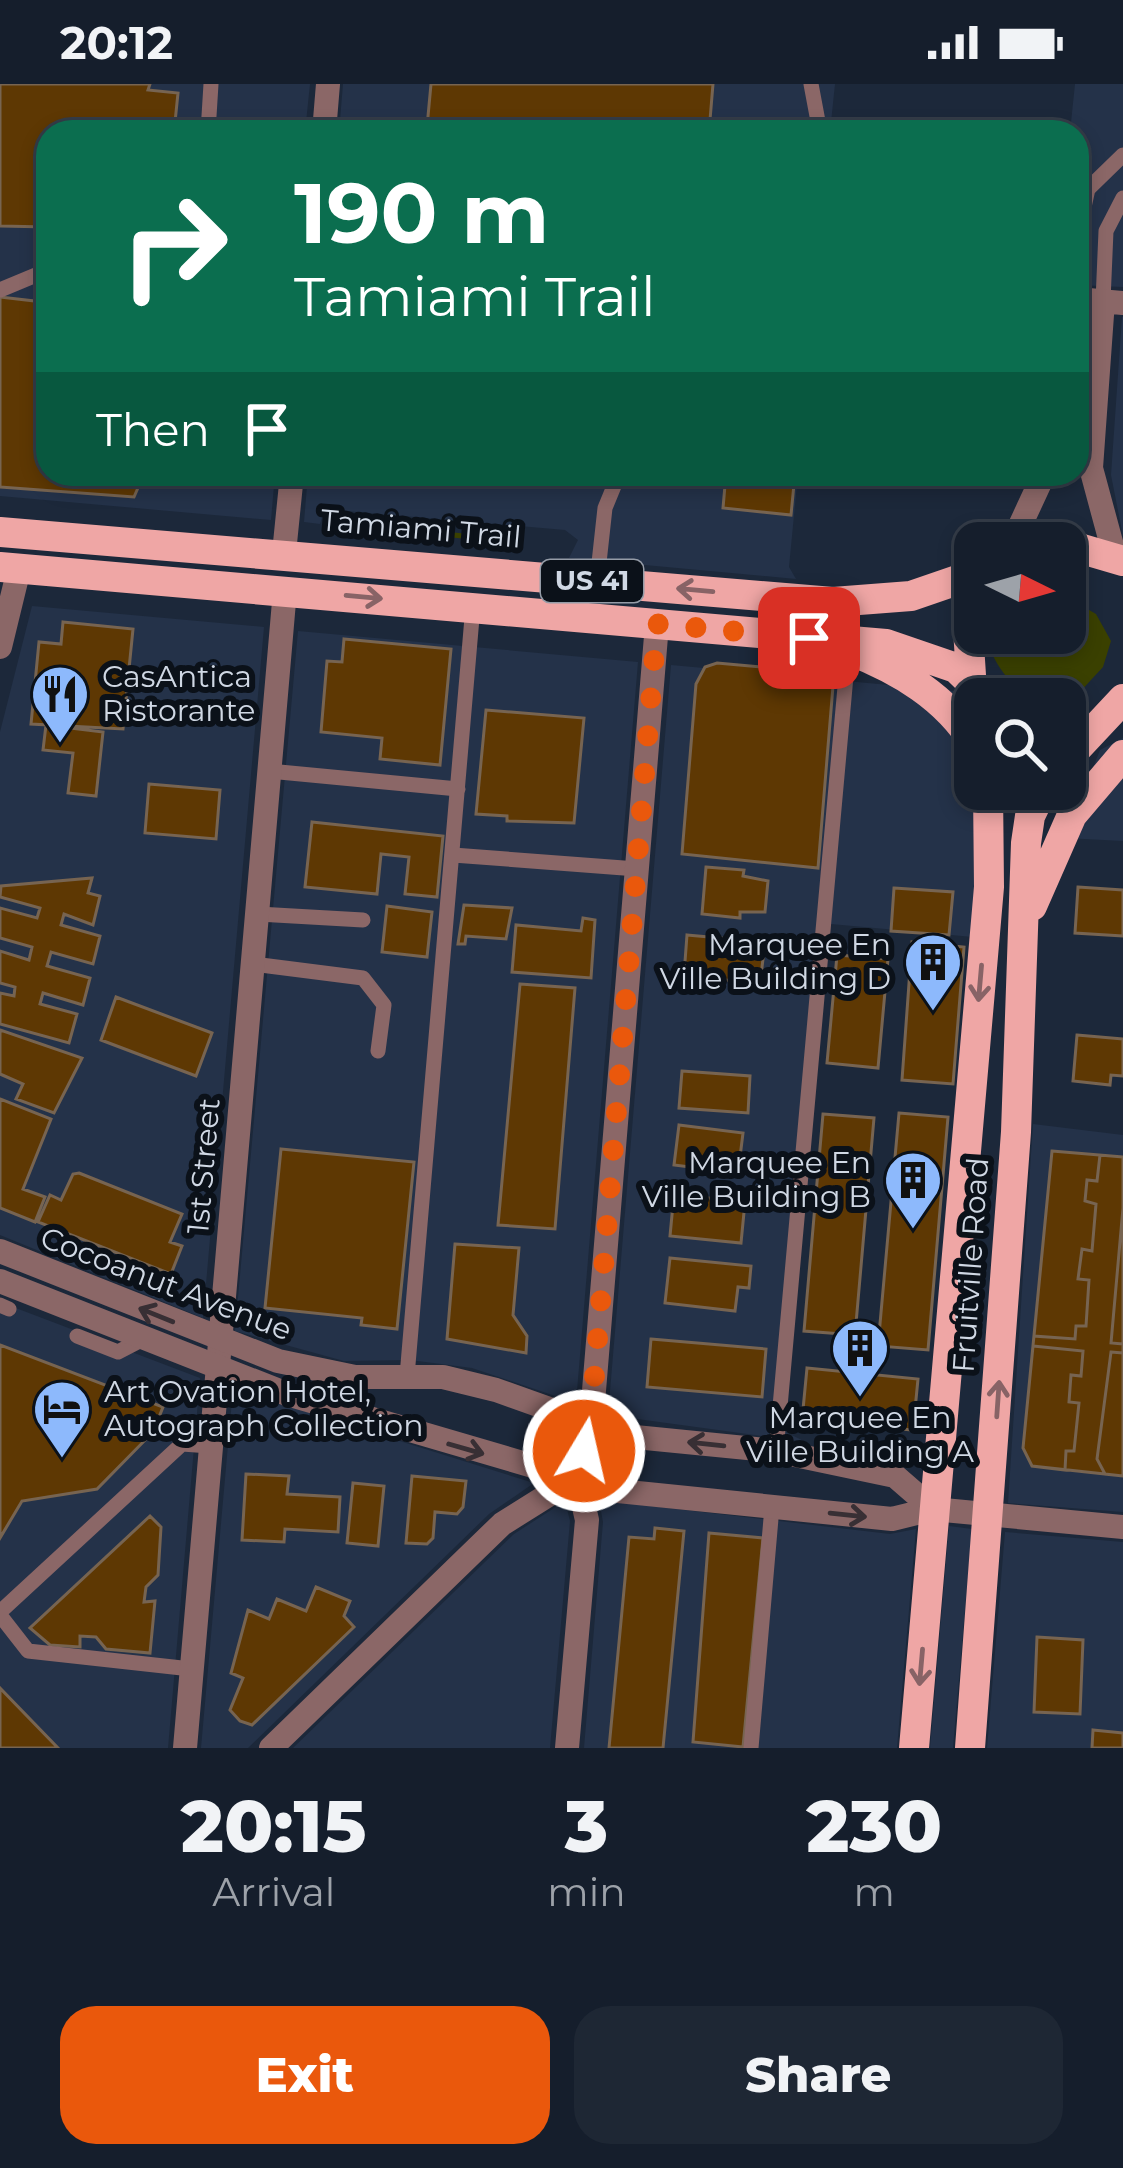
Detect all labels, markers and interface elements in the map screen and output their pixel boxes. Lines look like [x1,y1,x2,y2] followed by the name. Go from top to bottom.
[60,15,173,70] text: 20:12
[294,162,549,264] text: 190 m
[96,168,252,324] icon: right
[294,264,656,330] text: Tamiami Trail
[234,396,300,462] icon: arrive
[96,402,210,457] text: Then
[319,501,523,556] street label: Tamiami Trail
[954,522,1086,654] north arrow
[954,522,1086,810] map controls
[541,560,643,602] road number: US 41
[676,578,715,601] one-way arrow
[344,586,383,609] one-way arrow
[758,587,860,689] pin
[776,605,842,671] icon: arrive
[102,658,255,729] place label: CasAntica Ristorante
[29,663,91,745] restaurant icon: CasAntica Ristorante
[954,678,1086,810] button: search
[660,926,891,997] place label: Marquee En Ville Building D
[902,931,964,1013] building icon: Marquee En Ville Building D
[968,963,991,1002] one-way arrow
[179,1096,228,1235] street label: 1st Street
[642,1144,871,1215] place label: Marquee En Ville Building B
[882,1149,944,1231] building icon: Marquee En Ville Building B
[945,1156,996,1374] street label: Fruitville Road
[35,1219,297,1348] street label: Cocoanut Avenue
[139,1303,176,1324] one-way arrow
[829,1317,891,1399] building icon: Marquee En Ville Building A
[104,1373,423,1444] place label: Art Ovation Hotel, Autograph Collection
[31,1378,93,1460] hotel icon: Art Ovation Hotel, Autograph Collection
[986,1380,1009,1419] one-way arrow
[521,1388,647,1514] position arrow
[746,1399,975,1470] place label: Marquee En Ville Building A
[687,1432,726,1455] one-way arrow
[446,1439,484,1461] one-way arrow
[828,1504,867,1526] one-way arrow
[909,1647,932,1686] one-way arrow
[181,1782,367,1870] text: 20:15
[565,1782,608,1870] text: 3
[806,1782,942,1870] text: 230
[212,1868,335,1916] text: Arrival
[547,1868,626,1916] text: min
[854,1868,895,1916] text: m
[60,2006,550,2144] button: Exit
[574,2006,1063,2144] button: Share

